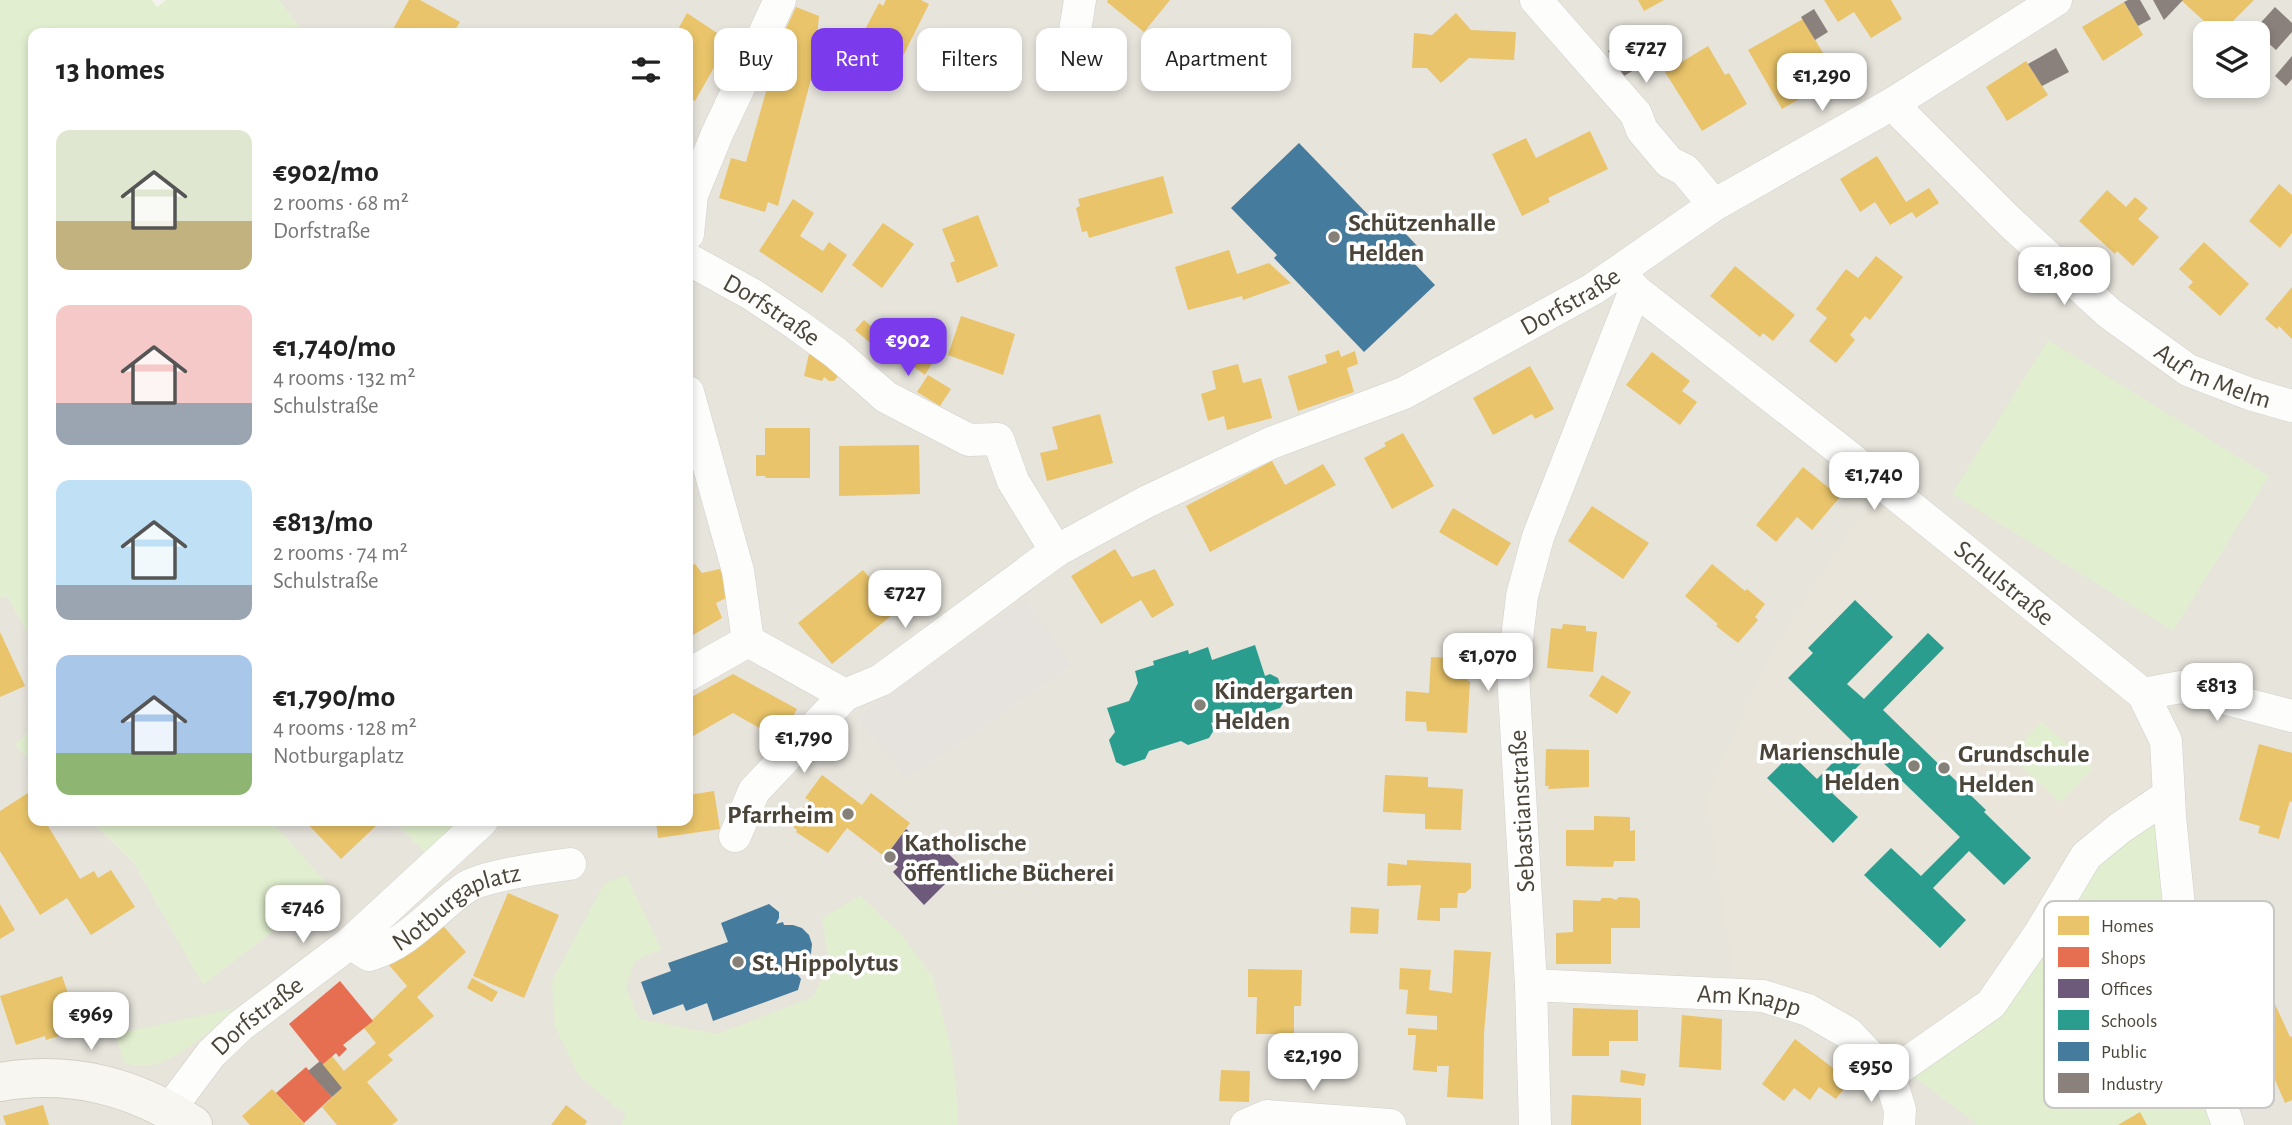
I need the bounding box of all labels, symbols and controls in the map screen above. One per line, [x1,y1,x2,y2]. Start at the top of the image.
map controls [2193,21,2270,98]
button: layers [2193,21,2270,98]
pin: €727 [1605,25,1687,85]
chip: Buy [714,28,797,91]
chip: Rent [811,28,903,91]
chip: Filters [917,28,1022,91]
chip: New [1036,28,1127,91]
chip: Apartment [1141,28,1291,91]
text: €727 [1625,36,1667,59]
icon: filters [627,51,665,89]
pin: €1,290 [1765,54,1879,113]
text: 13 homes [56,55,165,85]
text: €1,290 [1793,64,1851,87]
text: €902/mo [273,157,379,187]
icon: home [112,158,196,242]
text: 2 rooms · 68 m² [273,192,409,215]
place label: Schützenhalle Helden [1348,210,1496,266]
text: Dorfstraße [273,220,370,243]
marker: Schützenhalle Helden [1326,229,1342,245]
pin: €1,800 [2007,247,2121,307]
text: €1,800 [2034,258,2094,281]
street label: Dorfstraße [1516,263,1625,340]
street label: Dorfstraße [719,269,825,351]
pin: €902 [867,318,949,378]
text: €902 [886,329,930,352]
text: €1,740/mo [273,332,396,362]
icon: home [112,333,196,417]
street label: Auf'm Melm [2150,338,2274,413]
text: 4 rooms · 132 m² [273,367,415,390]
text: Schulstraße [273,395,379,418]
pin: €1,740 [1817,452,1931,512]
text: €1,740 [1845,463,1903,486]
text: €813/mo [273,507,373,537]
icon: home [112,508,196,592]
street label: Schulstraße [1949,536,2059,631]
text: 2 rooms · 74 m² [273,542,408,565]
text: Schulstraße [273,570,379,593]
pin: €727 [864,570,946,630]
text: €727 [884,581,926,604]
pin: €1,070 [1431,634,1545,693]
text: €1,070 [1459,644,1517,667]
pin: €813 [2176,664,2258,723]
text: €813 [2197,674,2237,697]
place label: Kindergarten Helden [1214,678,1353,734]
text: €1,790/mo [273,682,395,712]
icon: home [112,683,196,767]
marker: Kindergarten Helden [1192,697,1208,713]
pin: €1,790 [747,716,861,775]
text: 4 rooms · 128 m² [273,717,417,740]
text: €1,790 [775,726,833,749]
street label: Sebastianstraße [1505,729,1539,893]
place label: Marienschule Helden [1759,739,1900,795]
place label: Grundschule Helden [1958,741,2089,797]
text: Notburgaplatz [273,745,404,768]
marker: Marienschule Helden [1906,758,1922,774]
marker: Grundschule Helden [1936,760,1952,776]
place label: Pfarrheim [727,802,834,828]
marker: Pfarrheim [840,806,856,822]
place label: Katholische öffentliche Bücherei [904,830,1114,886]
marker: Katholische öffentliche Bücherei [882,849,898,865]
street label: Notburgaplatz [388,860,523,956]
pin: €746 [262,886,344,945]
text: €746 [281,896,325,919]
legend [2044,901,2274,1108]
text: Homes [2101,917,2154,936]
text: Shops [2101,949,2146,968]
place label: St. Hippolytus [752,950,899,976]
marker: St. Hippolytus [730,954,746,970]
street label: Dorfstraße [206,971,308,1061]
text: Offices [2101,980,2152,999]
street label: Am Knapp [1696,981,1804,1021]
pin: €969 [50,992,132,1052]
text: €969 [69,1003,113,1026]
text: Schools [2101,1012,2157,1031]
pin: €2,190 [1256,1034,1370,1093]
text: Public [2101,1043,2147,1062]
text: €2,190 [1284,1044,1342,1067]
pin: €950 [1830,1044,1912,1104]
text: €950 [1849,1055,1893,1078]
text: Industry [2101,1075,2163,1094]

